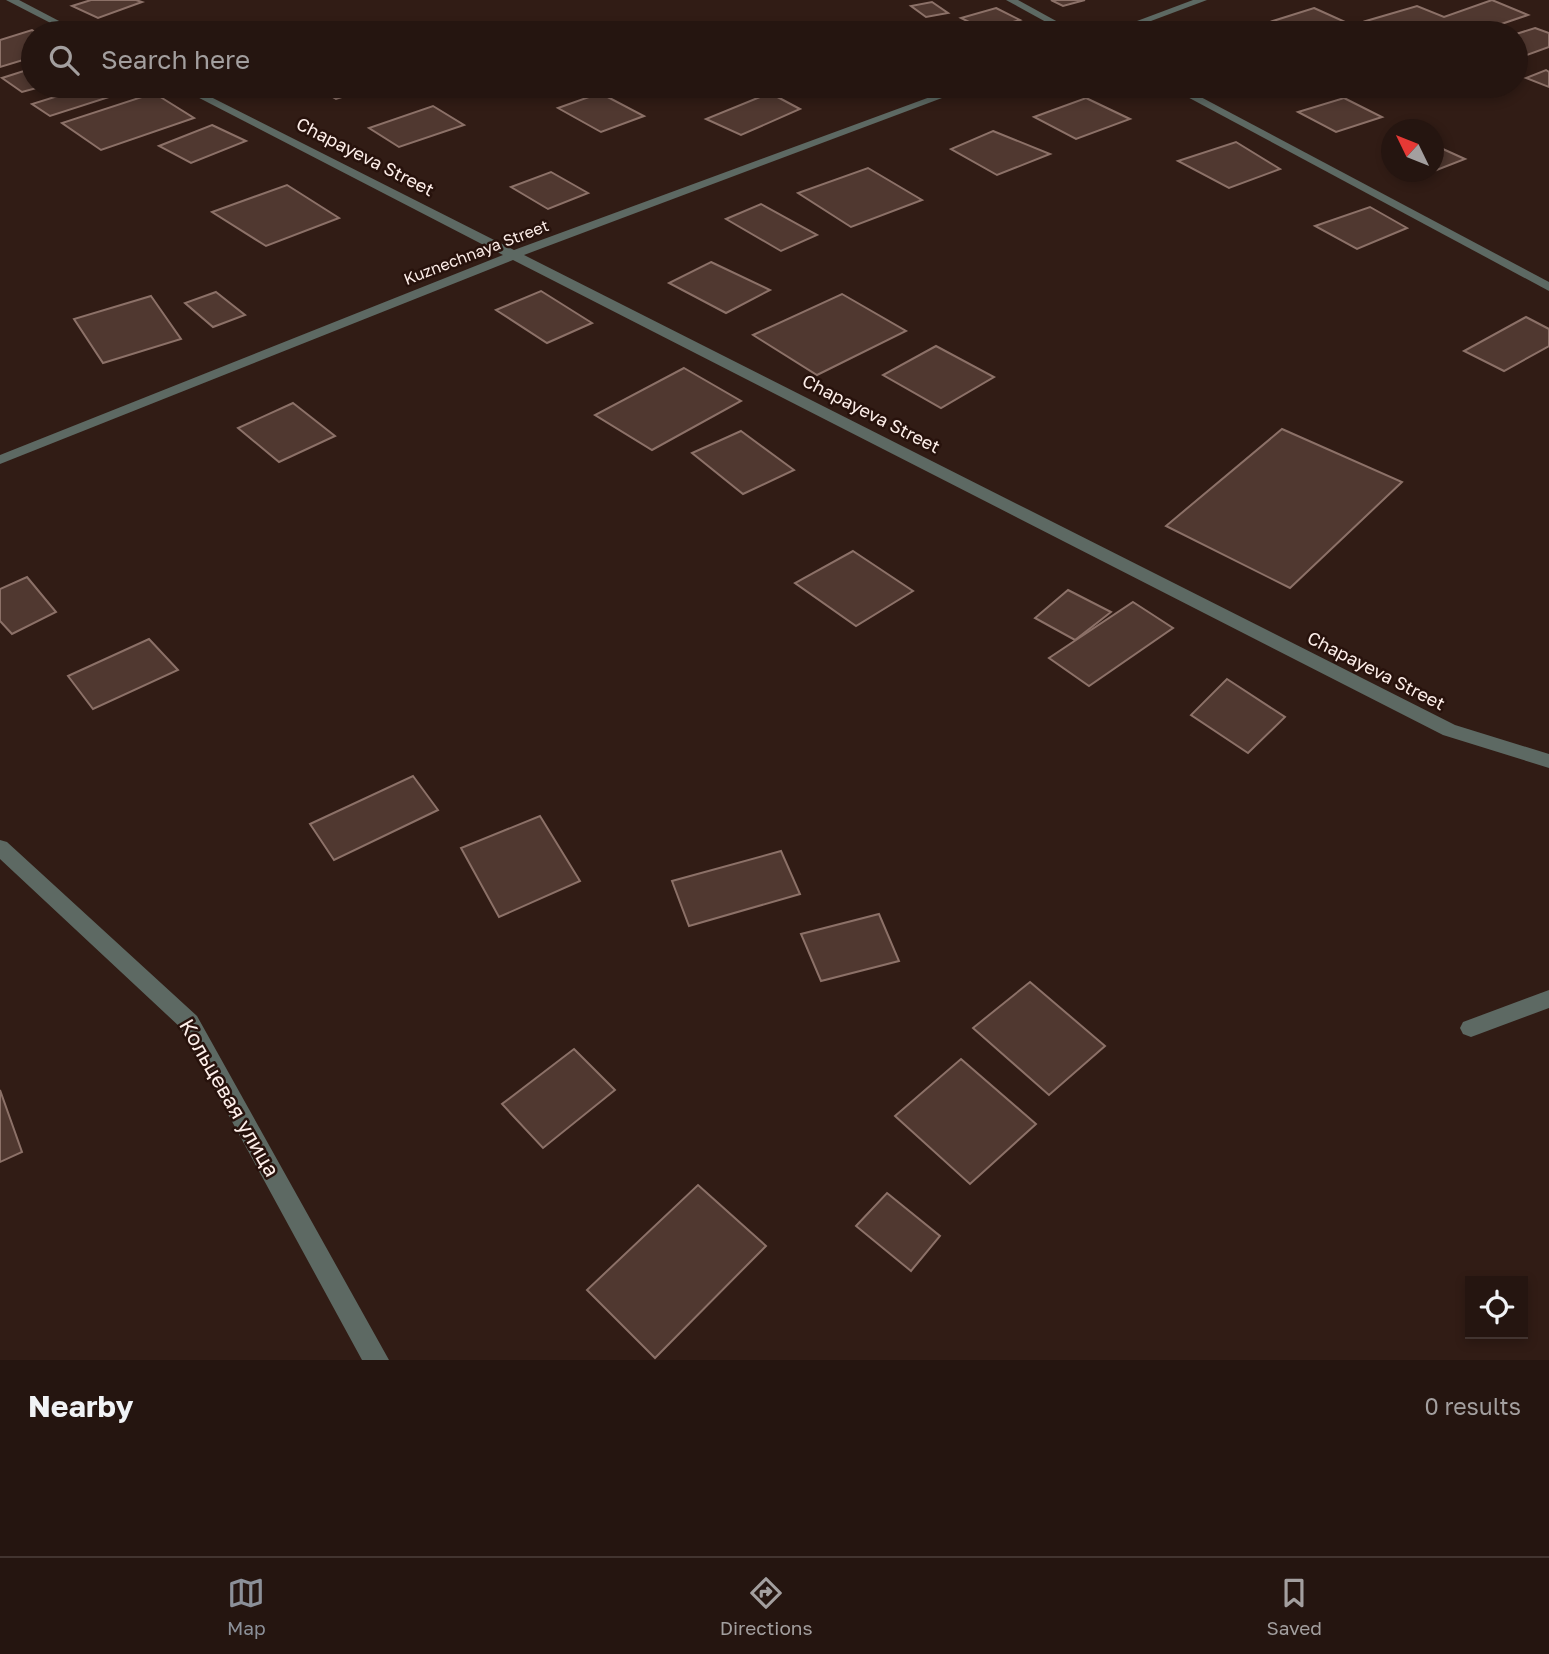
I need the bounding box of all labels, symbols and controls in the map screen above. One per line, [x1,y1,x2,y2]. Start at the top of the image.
search box [21,21,1528,98]
icon: search [45,41,83,79]
text: Search here [101,44,250,75]
street label: Chapayeva Street [293,112,438,200]
north arrow [1381,119,1444,182]
street label: Kuznechnaya Street [401,215,551,289]
street label: Chapayeva Street [799,369,944,457]
street label: Chapayeva Street [1304,626,1449,714]
street label: Кольцевая улица [174,1014,286,1181]
map controls [1465,1276,1528,1339]
button: locate [1465,1276,1528,1339]
text: Nearby [28,1388,133,1424]
text: 0 results [1425,1392,1521,1420]
tab: Map [227,1574,266,1639]
tab: Directions [720,1574,813,1639]
tab: Saved [1267,1574,1322,1639]

